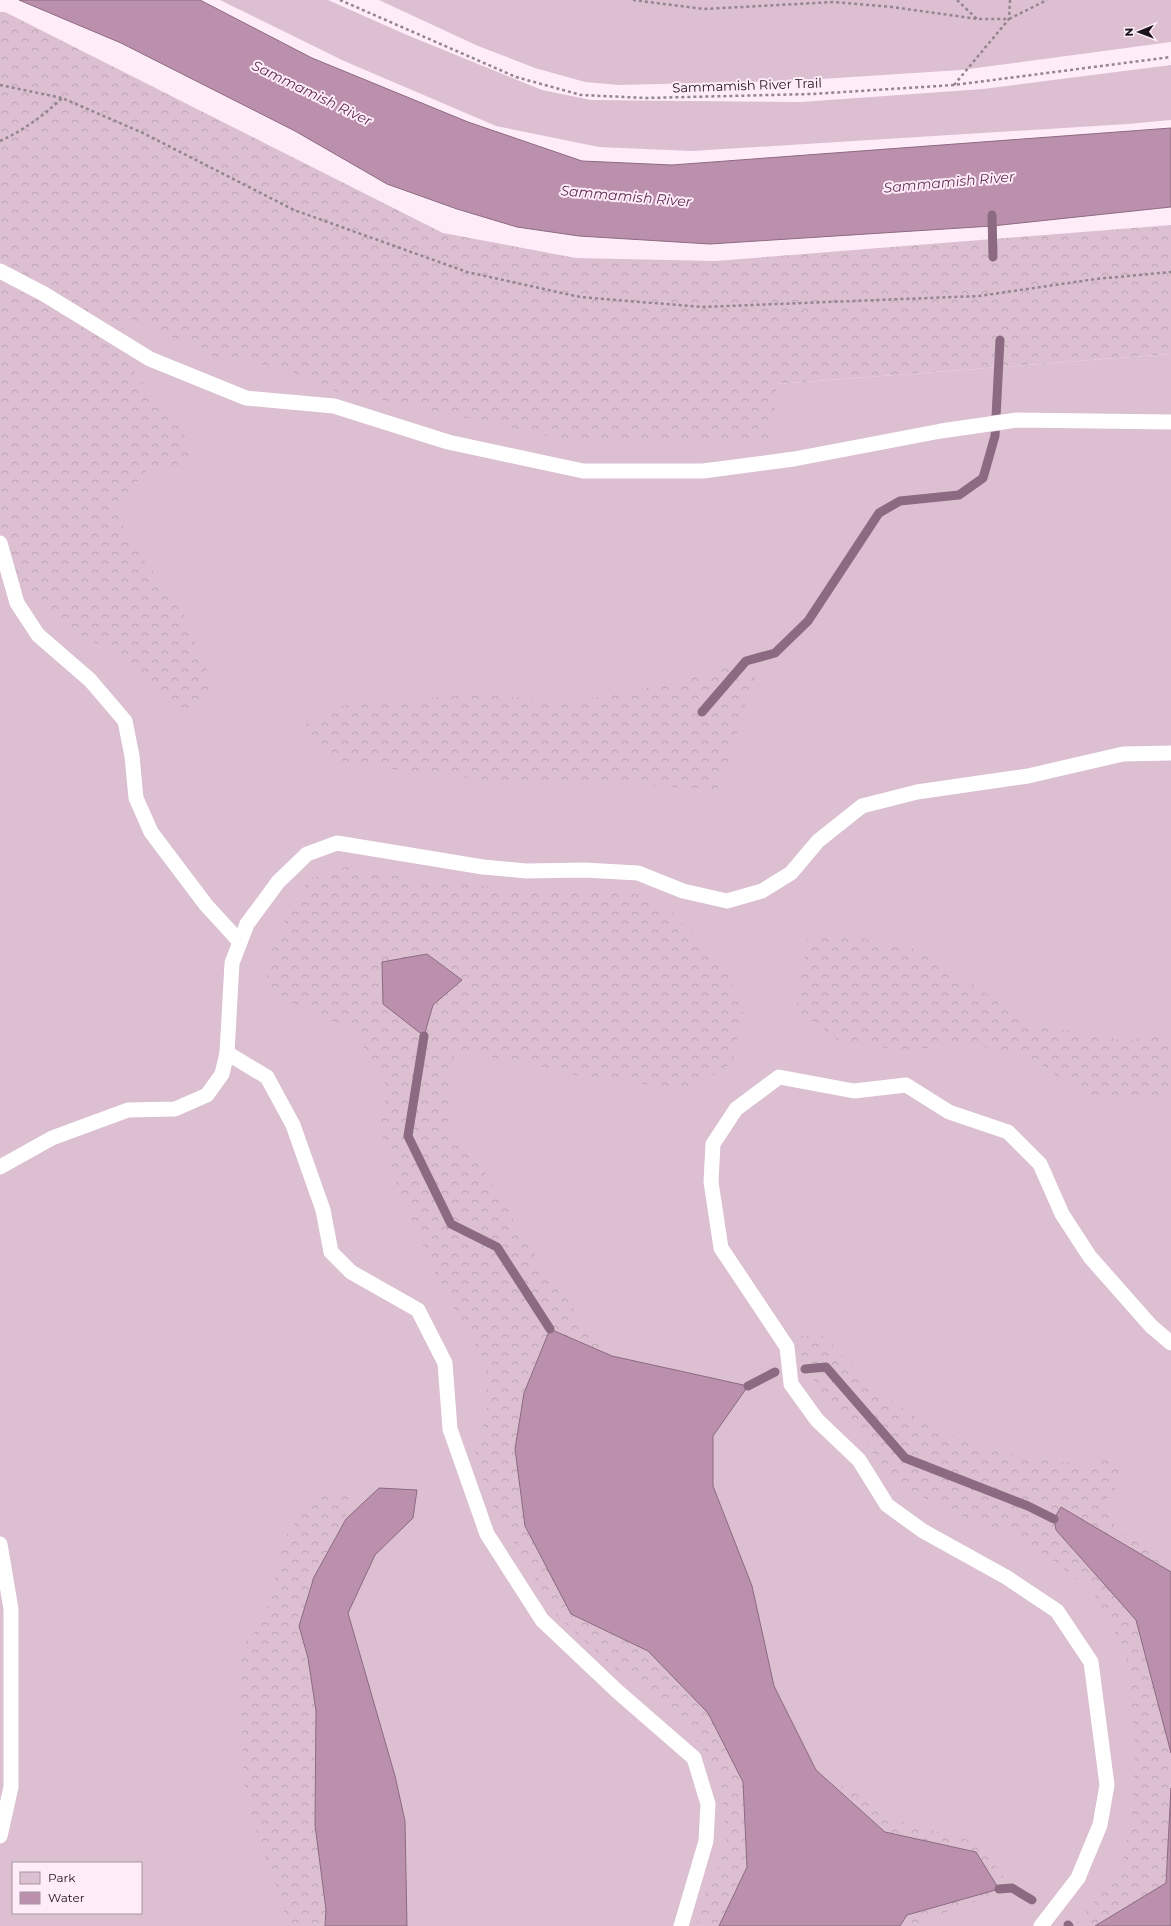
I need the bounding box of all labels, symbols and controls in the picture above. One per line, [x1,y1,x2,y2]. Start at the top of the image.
north arrow [1119,12,1159,52]
text: N [1122,28,1136,37]
water label: Sammamish River [249,56,375,130]
street label: Sammamish River Trail [672,74,822,96]
water label: Sammamish River [883,167,1016,197]
water label: Sammamish River [560,181,693,211]
legend [12,1862,142,1914]
text: Park [48,1870,76,1885]
text: Water [48,1890,85,1905]

